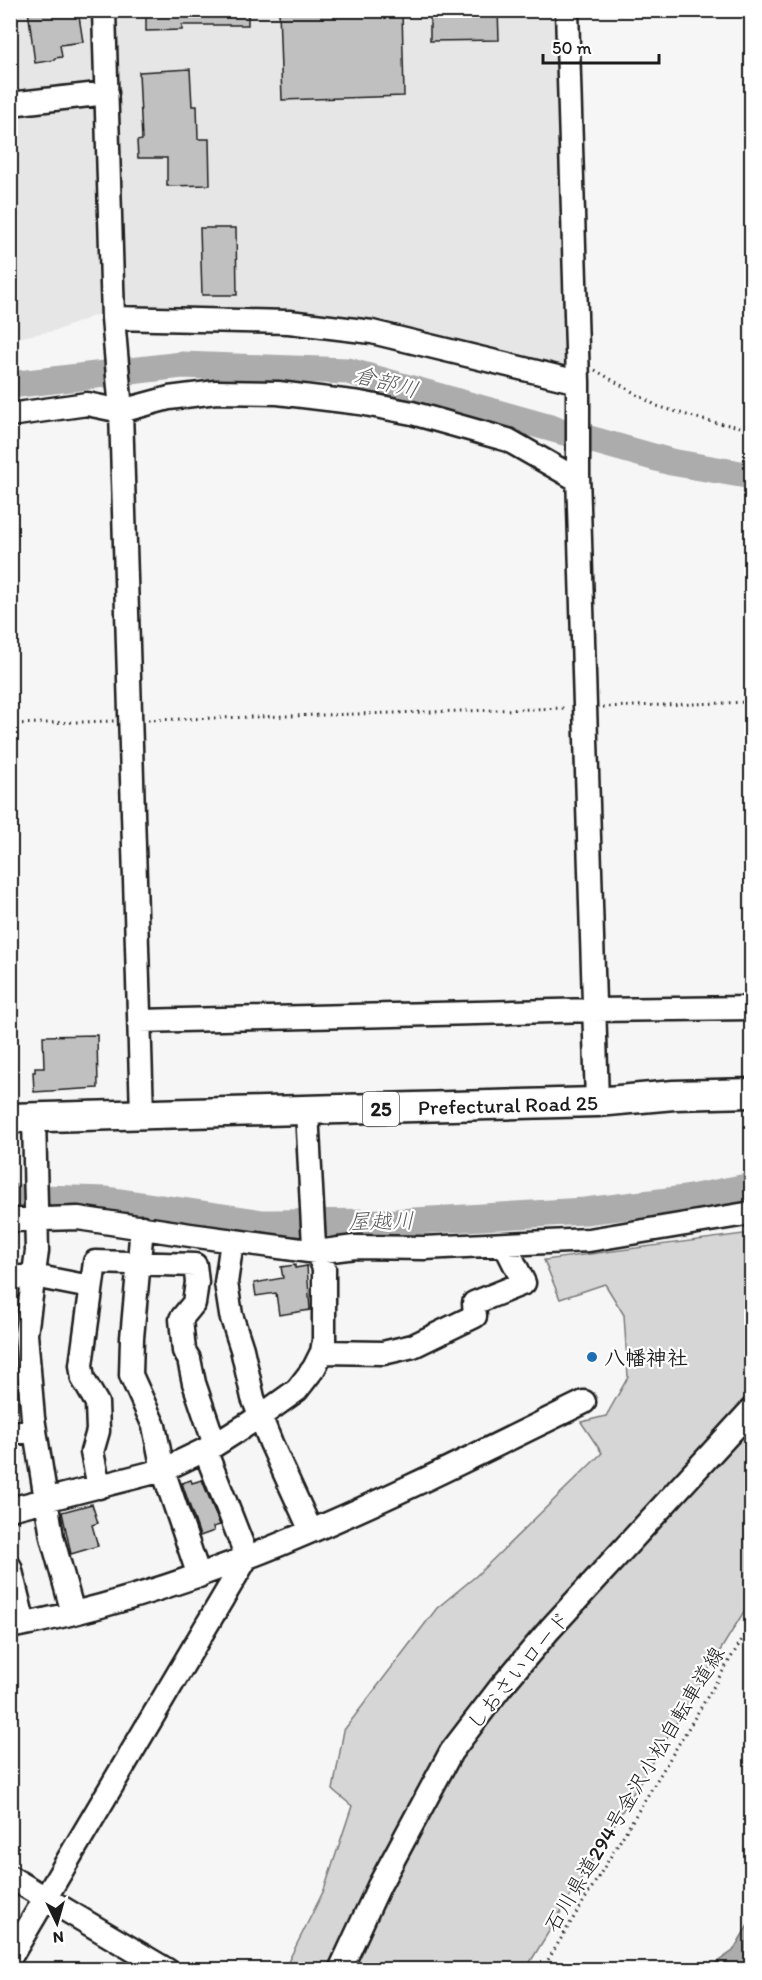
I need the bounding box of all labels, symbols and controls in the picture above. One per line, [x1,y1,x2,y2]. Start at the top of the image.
scale bar [543,27,658,65]
text: 50 m [552,37,592,59]
water label: 倉部川 [351,360,421,404]
street label: Prefectural Road 25 [418,1089,598,1119]
road number: 25 [363,1092,399,1126]
water label: 屋越川 [348,1207,414,1235]
place label: 八幡神社 [604,1345,688,1370]
marker: 八幡神社 [585,1350,599,1364]
street label: しおさいロード [461,1606,575,1734]
street label: 石川県道294号金沢小松自転車道線 [539,1642,729,1936]
north arrow [27,1893,87,1953]
text: N [52,1928,64,1947]

